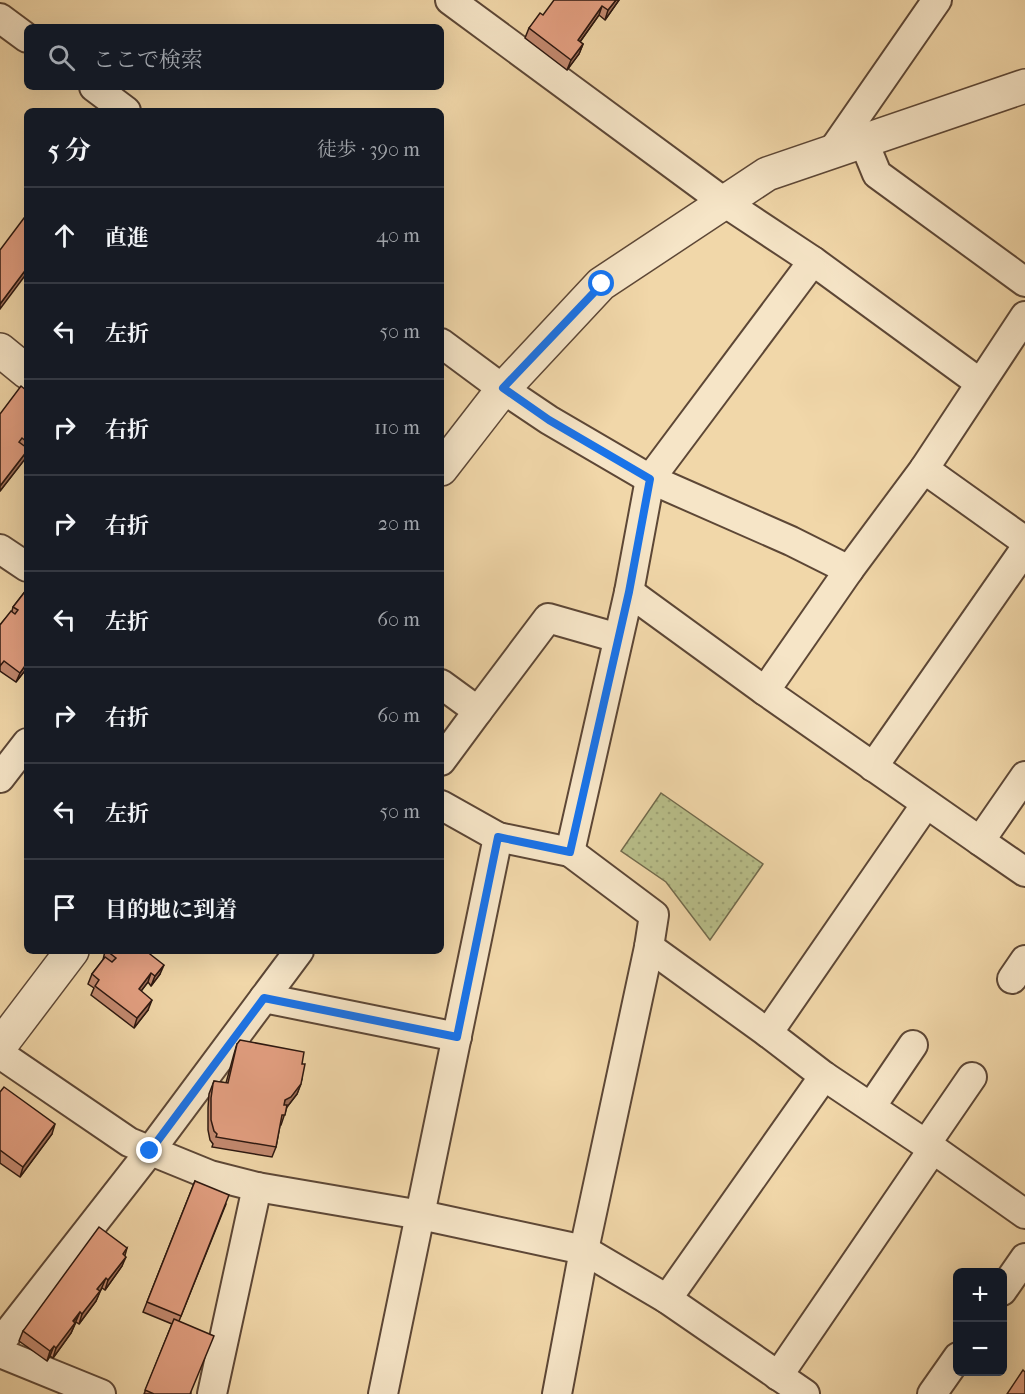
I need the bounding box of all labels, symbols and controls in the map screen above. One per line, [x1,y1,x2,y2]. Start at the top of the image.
search box [24,24,444,90]
icon: search [45,41,78,74]
text: ここで検索 [93,47,203,73]
text: 5 分 [48,135,91,166]
text: 徒歩 · 390 m [317,138,420,161]
icon: ahead [48,219,81,252]
text: 40 m [376,224,420,247]
text: 直進 [105,225,149,251]
route start [588,270,614,296]
icon: left [48,315,81,348]
text: 50 m [379,320,420,343]
text: 左折 [105,321,149,347]
icon: right [48,411,81,444]
text: 110 m [374,416,420,439]
text: 右折 [105,417,149,443]
icon: right [48,507,81,540]
text: 20 m [378,512,420,535]
text: 右折 [105,513,149,539]
icon: left [48,603,81,636]
text: 60 m [377,608,420,631]
text: 左折 [105,609,149,635]
icon: right [48,699,81,732]
text: 60 m [377,704,420,727]
text: 右折 [105,705,149,731]
icon: left [48,795,81,828]
text: 50 m [379,800,420,823]
text: 左折 [105,801,149,827]
icon: arrive [48,891,81,924]
text: 目的地に到着 [105,897,237,923]
route end [136,1137,162,1163]
map controls [953,1268,1007,1376]
button: + [953,1268,1007,1322]
button: − [953,1322,1007,1376]

